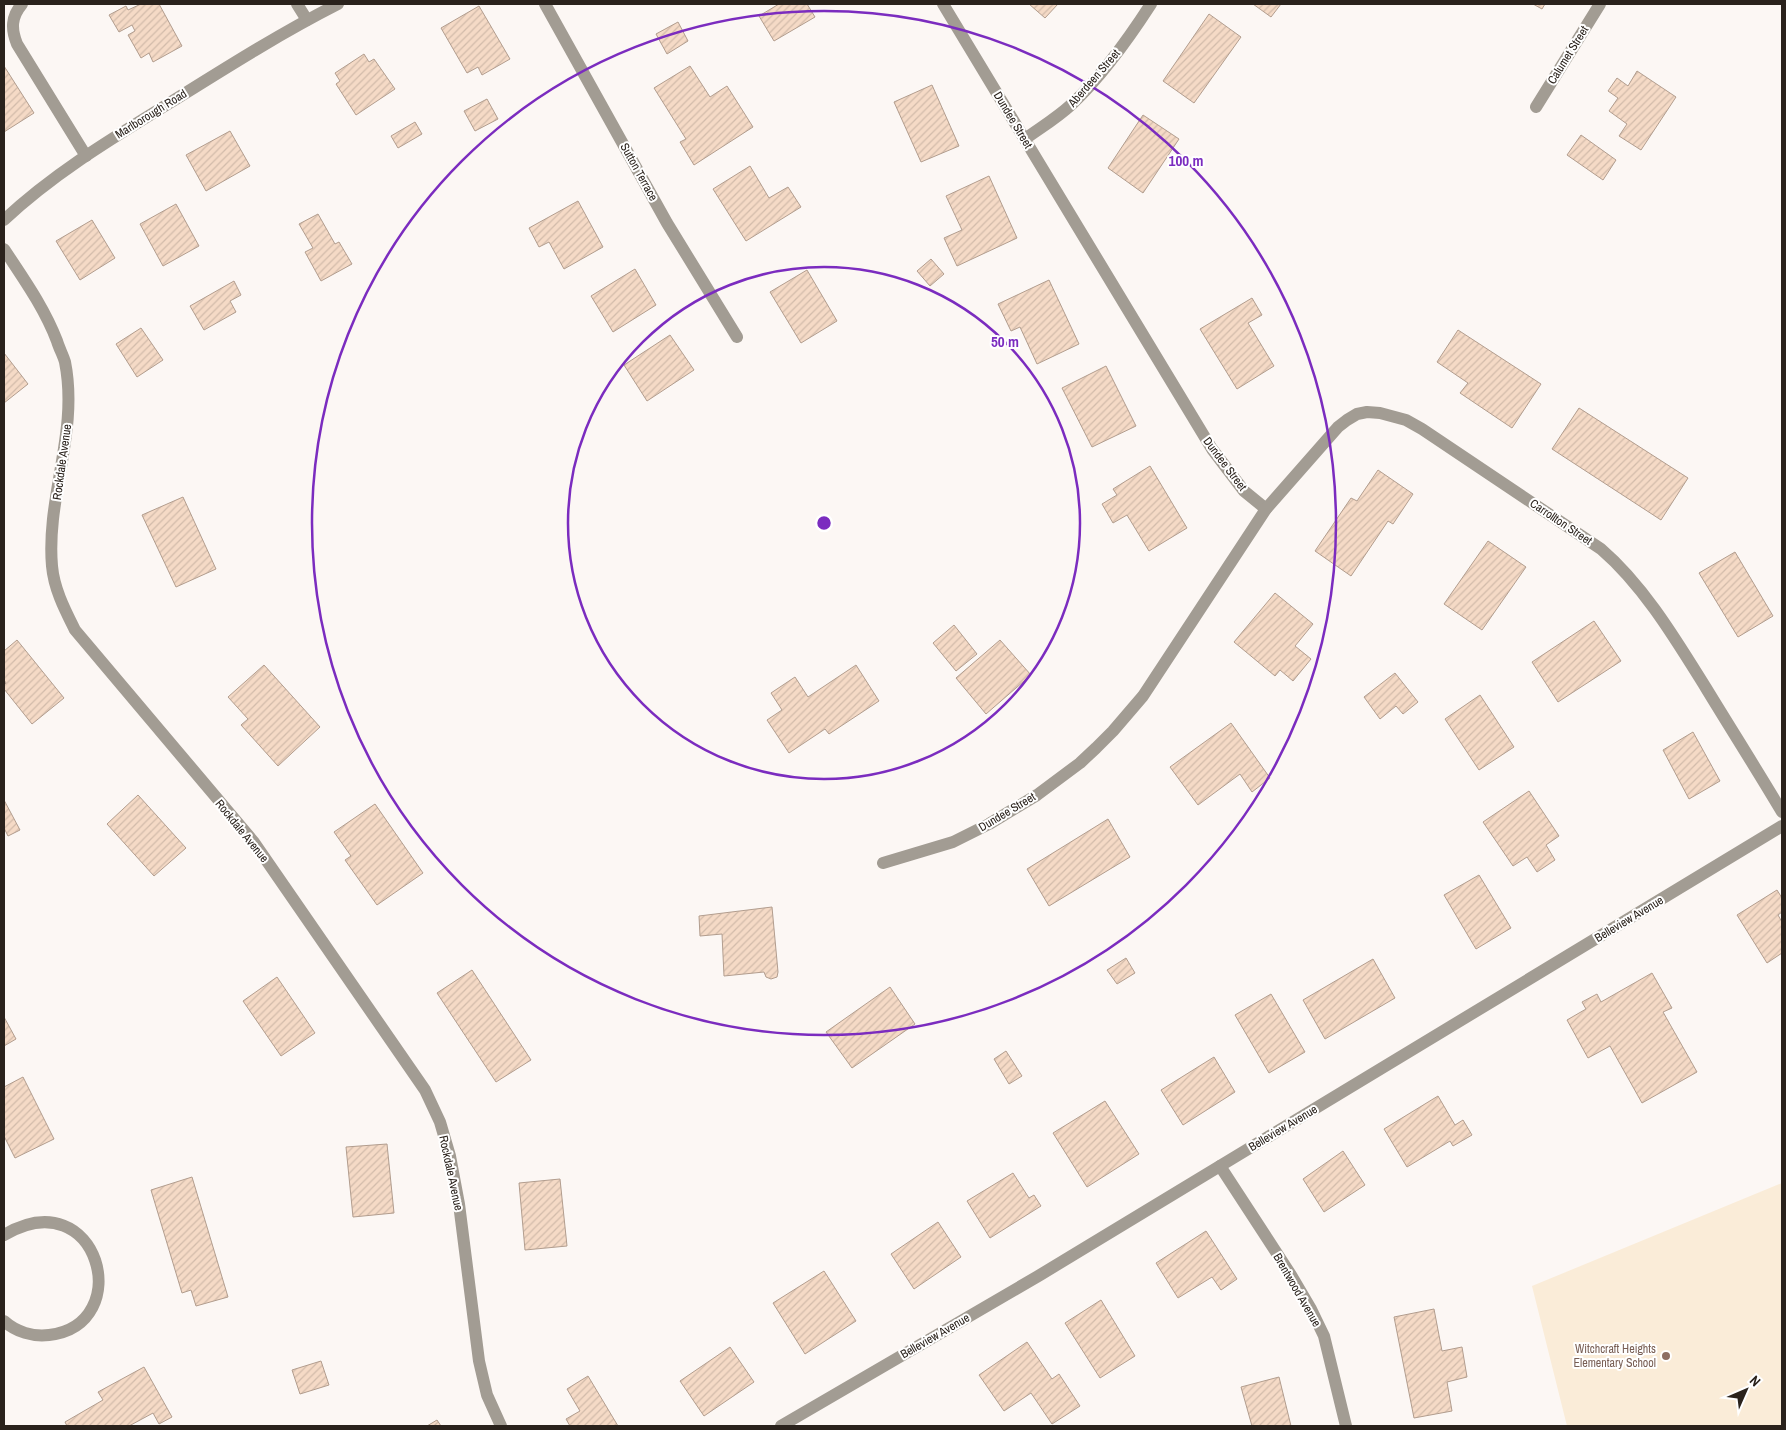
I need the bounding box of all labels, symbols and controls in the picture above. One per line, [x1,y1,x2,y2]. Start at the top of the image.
street label: Calumet Street [1544,23,1592,87]
street label: Aberdeen Street [1064,46,1124,111]
street label: Marlborough Road [112,86,190,142]
street label: Dundee Street [990,89,1036,152]
street label: Sutton Terrace [617,140,661,204]
text: 100 m [1169,150,1203,171]
text: 50 m [991,331,1019,352]
street label: Rockdale Avenue [49,423,75,501]
street label: Dundee Street [1200,434,1251,494]
street label: Carrollton Street [1527,495,1595,549]
centre of rings [815,514,833,532]
street label: Dundee Street [976,789,1039,835]
street label: Rockdale Avenue [212,796,272,866]
street label: Belleview Avenue [1592,892,1666,946]
street label: Belleview Avenue [1246,1101,1320,1155]
street label: Rockdale Avenue [435,1134,467,1212]
street label: Brentwood Avenue [1269,1250,1325,1330]
street label: Belleview Avenue [897,1310,973,1362]
place label: Witchcraft Heights Elementary School [1573,1341,1656,1371]
marker: Witchcraft Heights Elementary School [1660,1350,1672,1362]
north arrow [1721,1365,1771,1415]
text: N [1746,1372,1764,1390]

